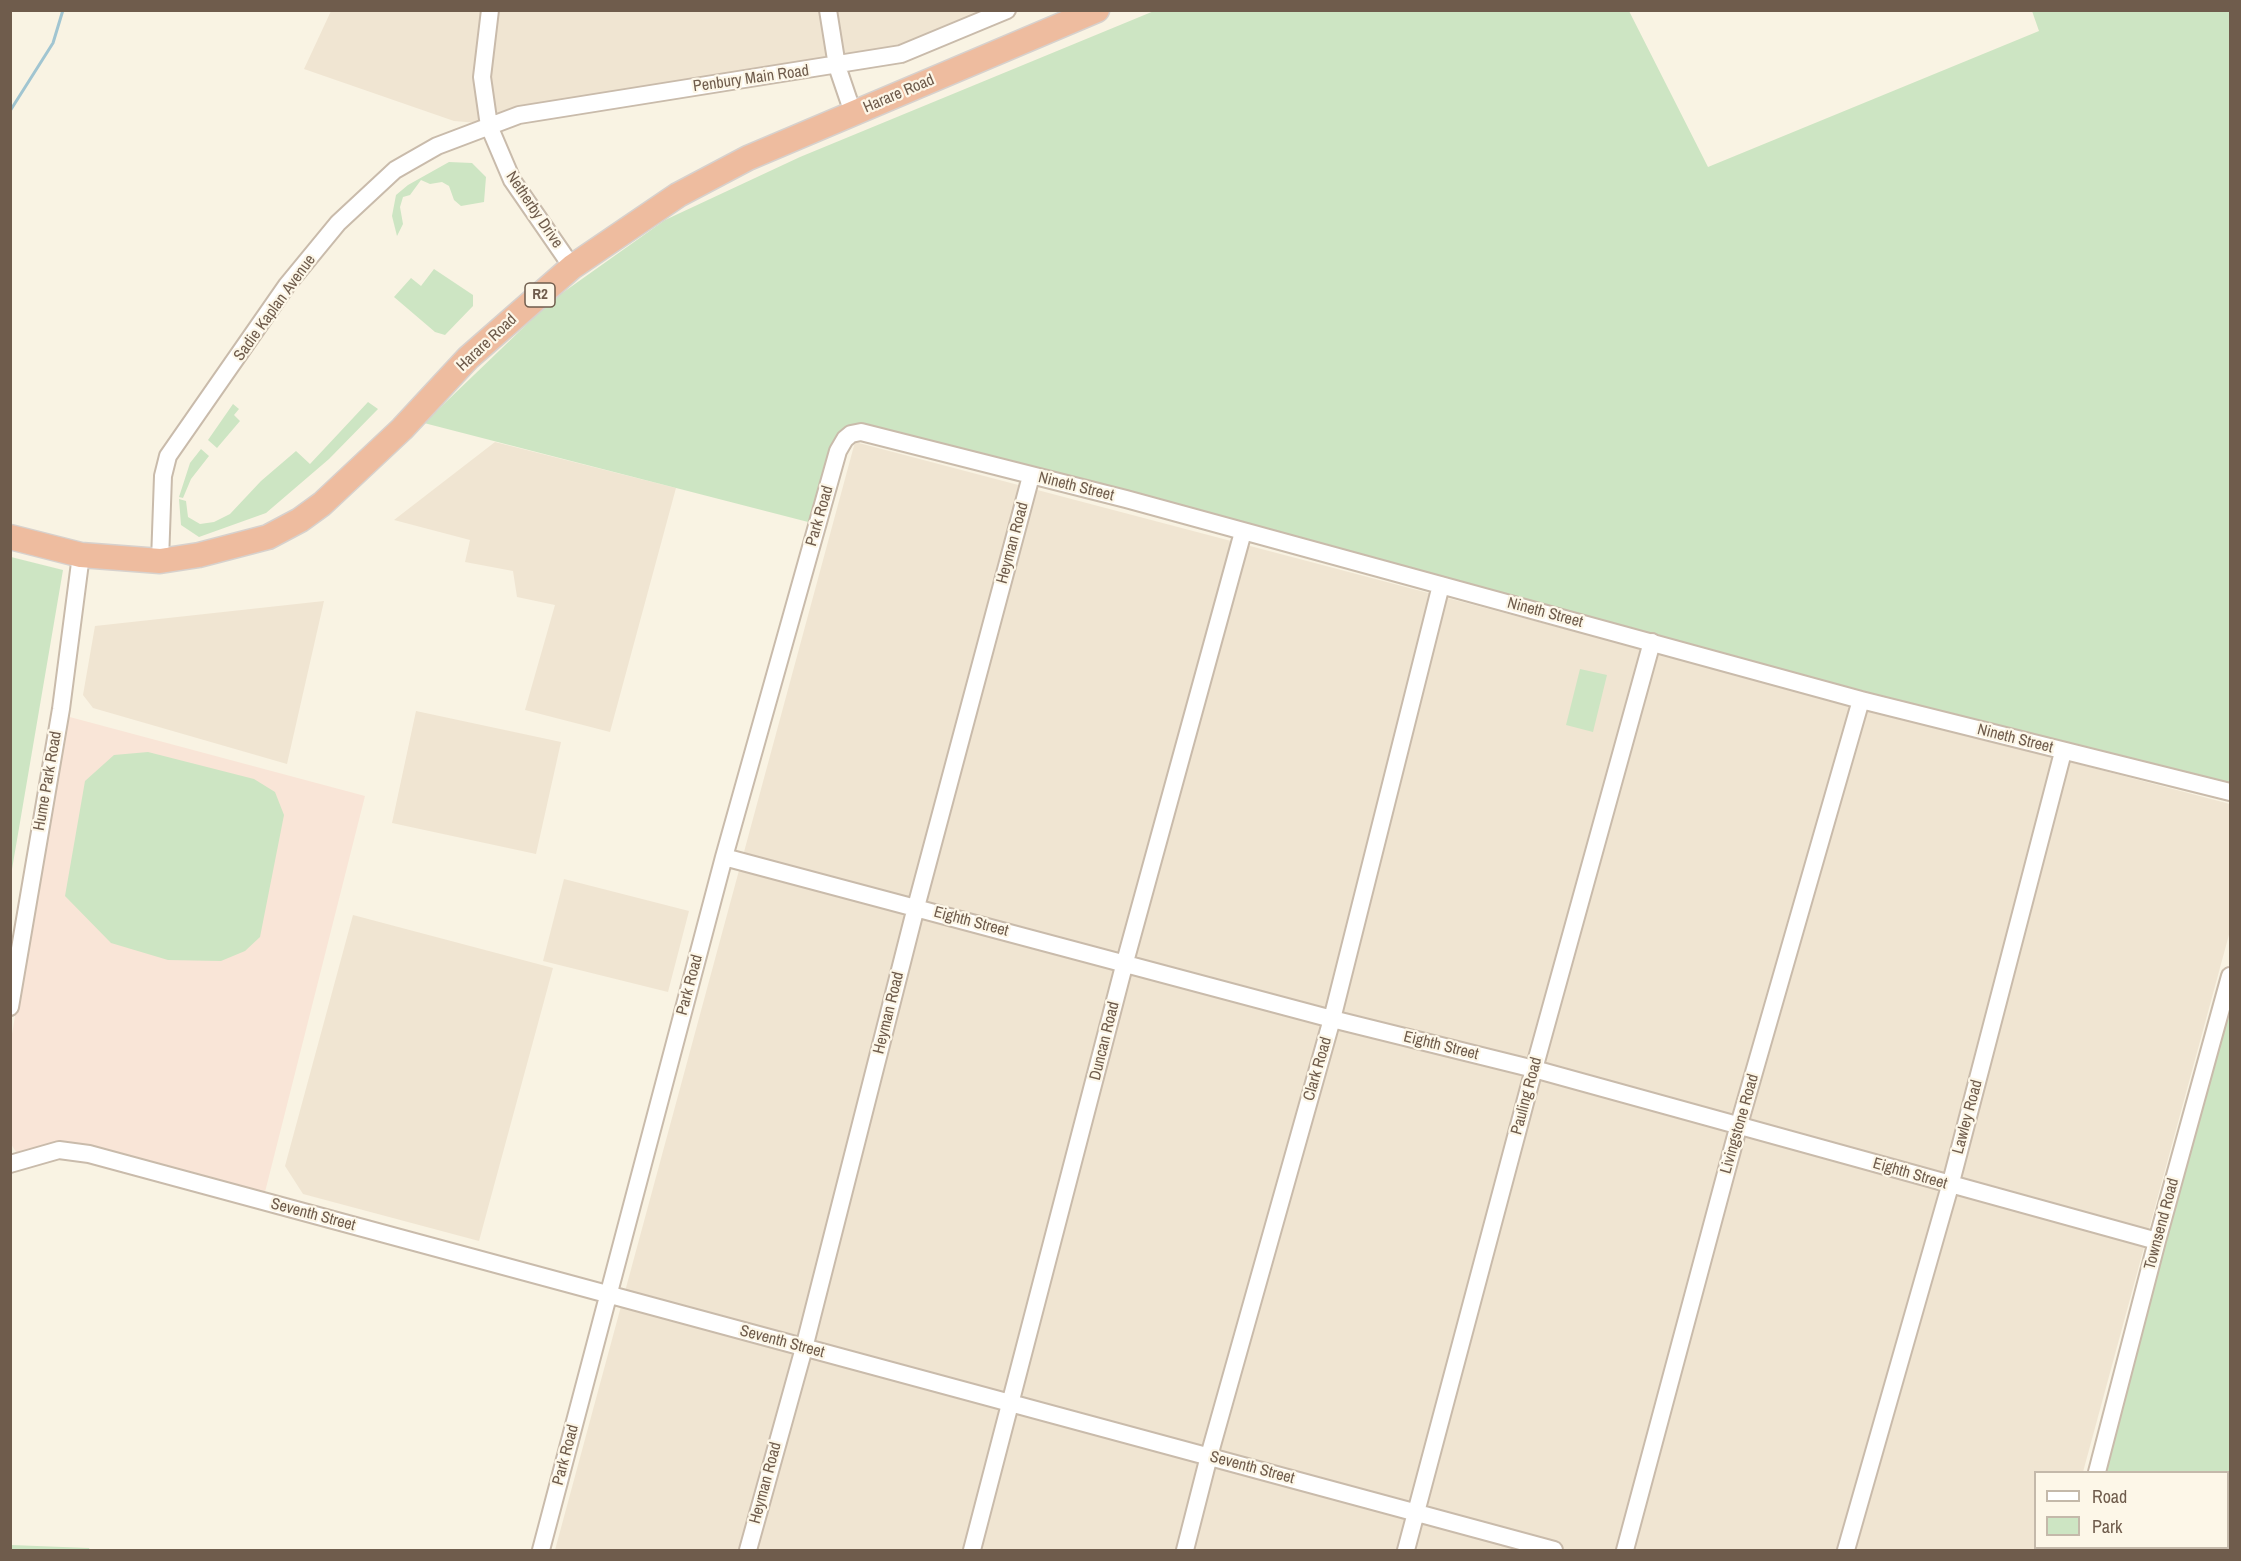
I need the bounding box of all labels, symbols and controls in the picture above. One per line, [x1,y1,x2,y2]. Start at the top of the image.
street label: Penbury Main Road [692,61,810,97]
street label: Harare Road [861,70,937,118]
street label: Netherby Drive [501,168,567,252]
street label: Sadie Kaplan Avenue [230,251,320,365]
road number: R2 [525,283,555,307]
street label: Harare Road [453,310,521,376]
street label: Nineth Street [1036,468,1116,506]
street label: Park Road [802,484,838,548]
street label: Heyman Road [993,500,1033,586]
street label: Nineth Street [1505,594,1585,632]
street label: Nineth Street [1975,720,2055,758]
street label: Hume Park Road [30,730,66,832]
street label: Eighth Street [932,903,1010,941]
street label: Park Road [673,953,707,1017]
street label: Heyman Road [870,970,908,1056]
street label: Duncan Road [1086,1000,1124,1082]
street label: Eighth Street [1402,1027,1480,1065]
street label: Clark Road [1300,1035,1336,1103]
street label: Pauling Road [1507,1055,1547,1137]
street label: Livingstone Road [1717,1072,1763,1176]
street label: Lawley Road [1949,1078,1987,1156]
street label: Eighth Street [1871,1154,1949,1194]
street label: Townsend Road [2141,1176,2183,1272]
street label: Seventh Street [269,1194,357,1236]
street label: Seventh Street [738,1321,826,1363]
street label: Park Road [549,1423,583,1487]
street label: Heyman Road [746,1440,786,1526]
street label: Seventh Street [1208,1447,1296,1489]
legend [2034,1471,2229,1549]
text: Road [2092,1484,2127,1509]
text: Park [2092,1514,2122,1539]

